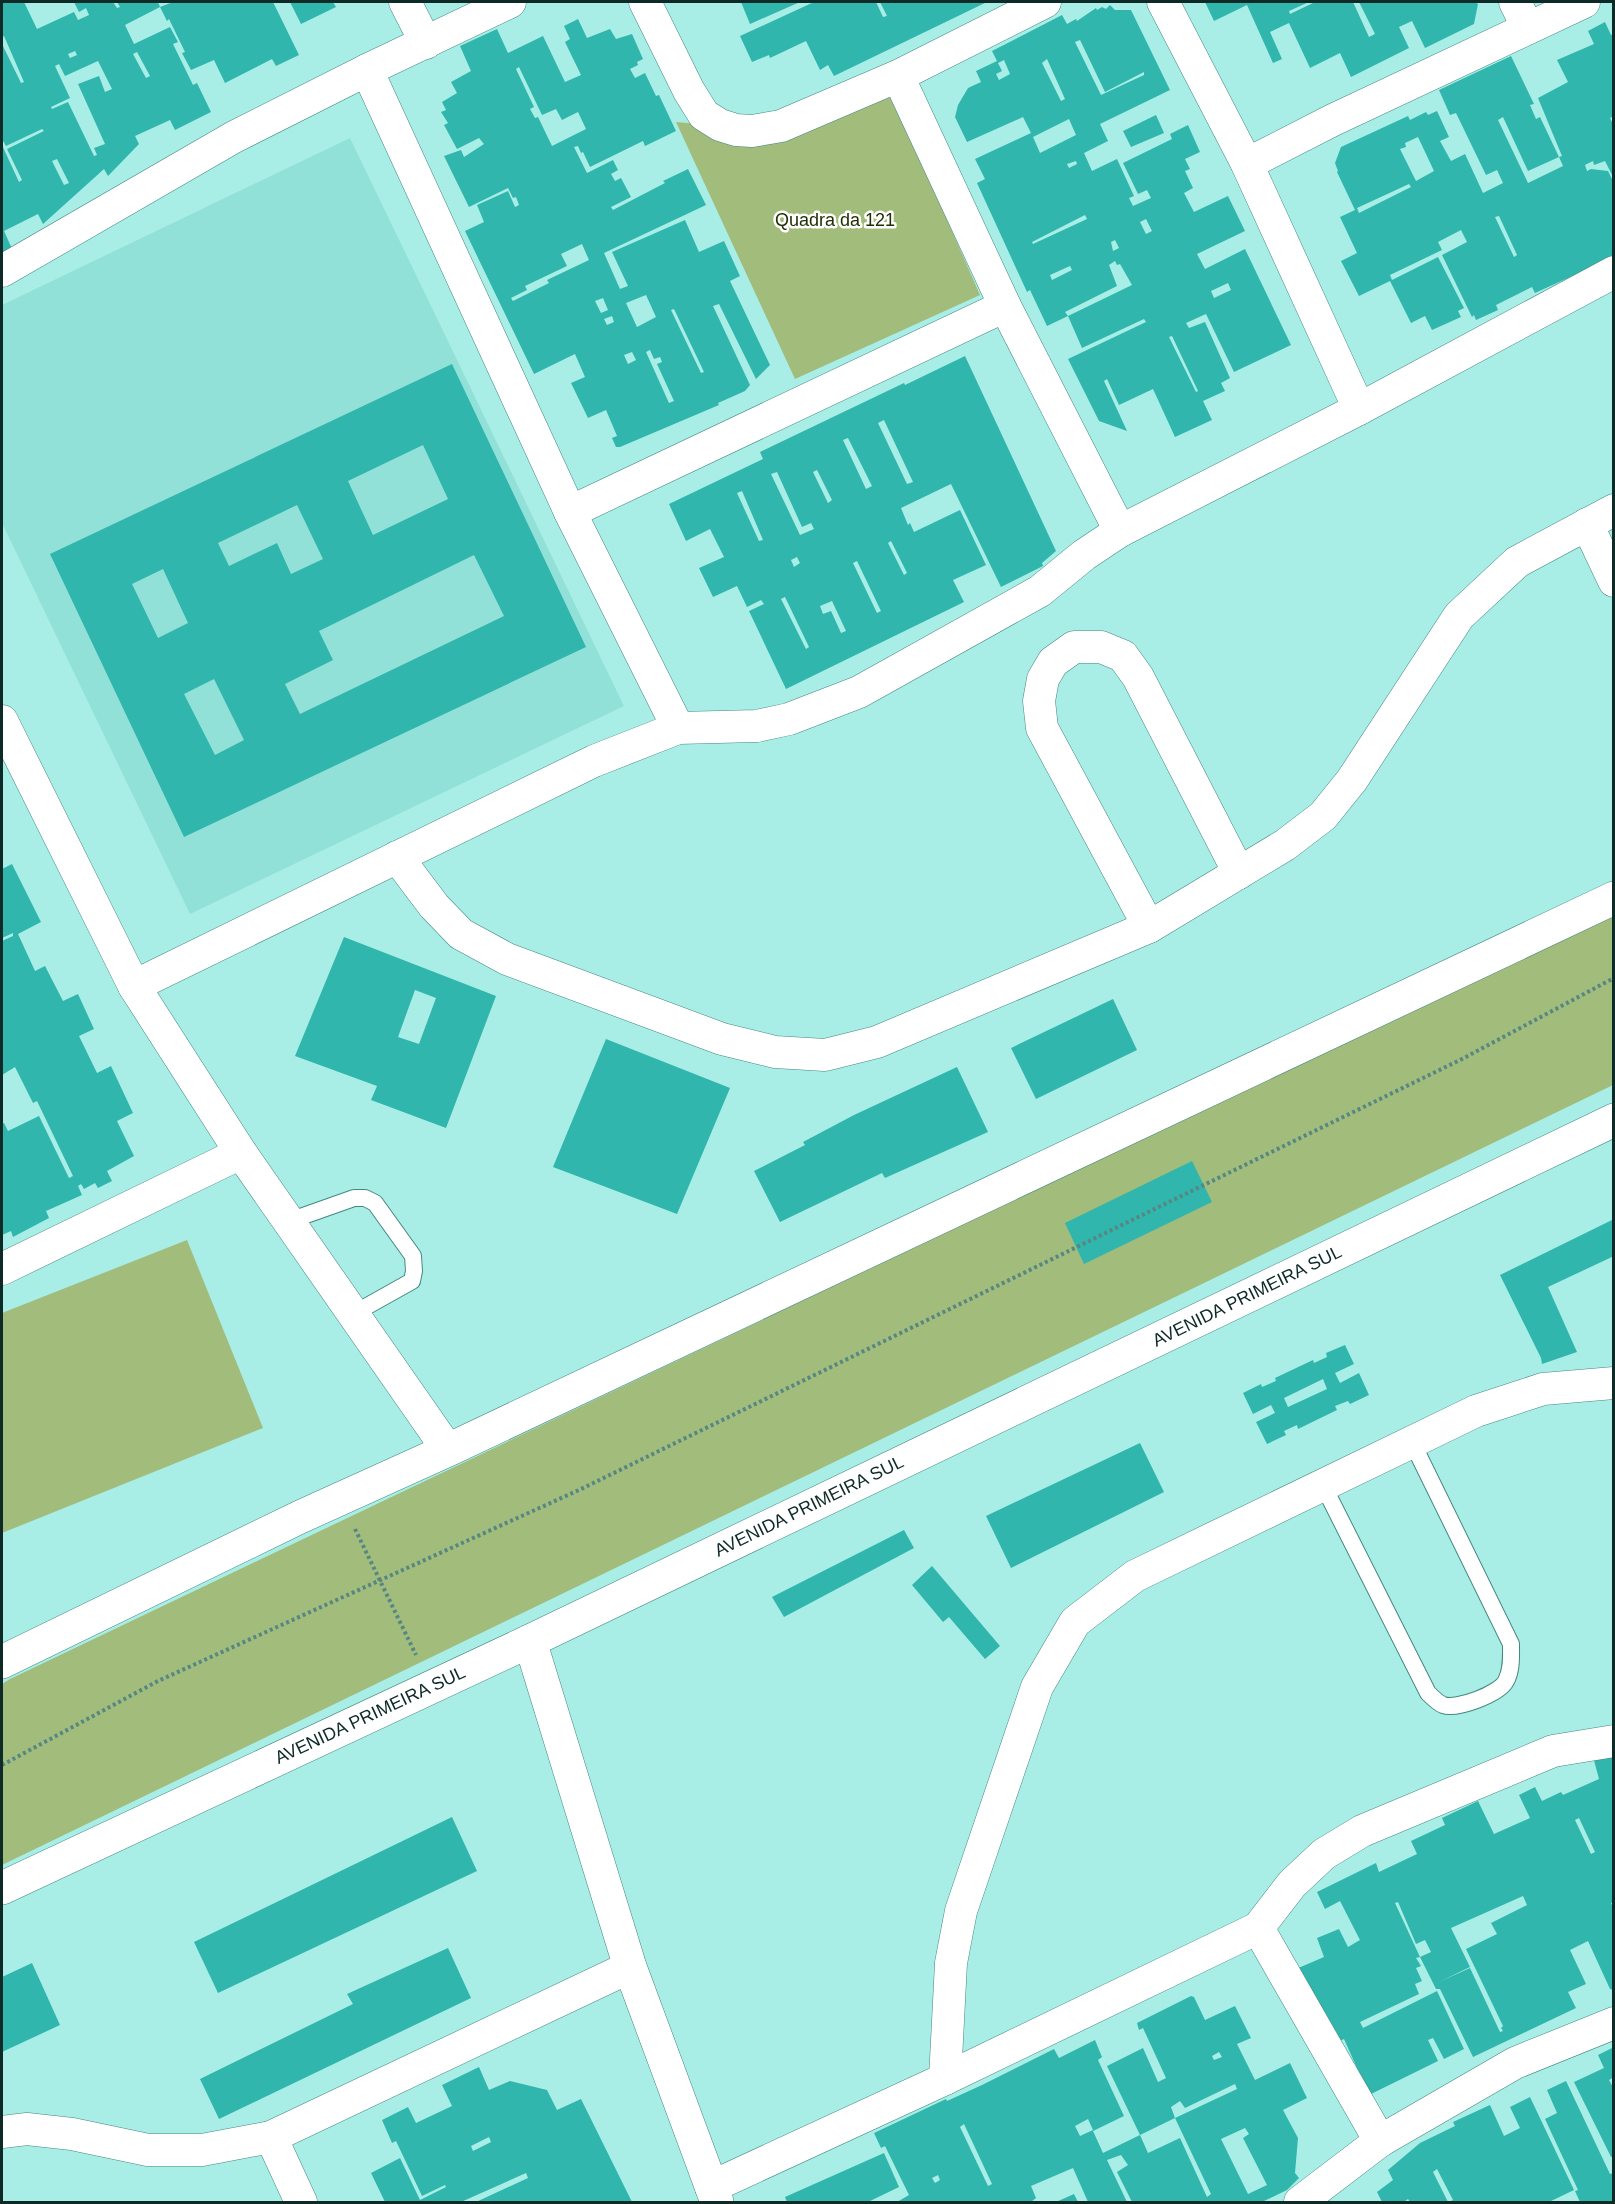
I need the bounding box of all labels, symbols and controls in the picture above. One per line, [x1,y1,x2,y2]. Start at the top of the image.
park label: Quadra da 121 [775,210,895,230]
street label: AVENIDA PRIMEIRA SUL [1149,1241,1345,1351]
street label: AVENIDA PRIMEIRA SUL [711,1451,907,1561]
street label: AVENIDA PRIMEIRA SUL [272,1662,468,1768]

